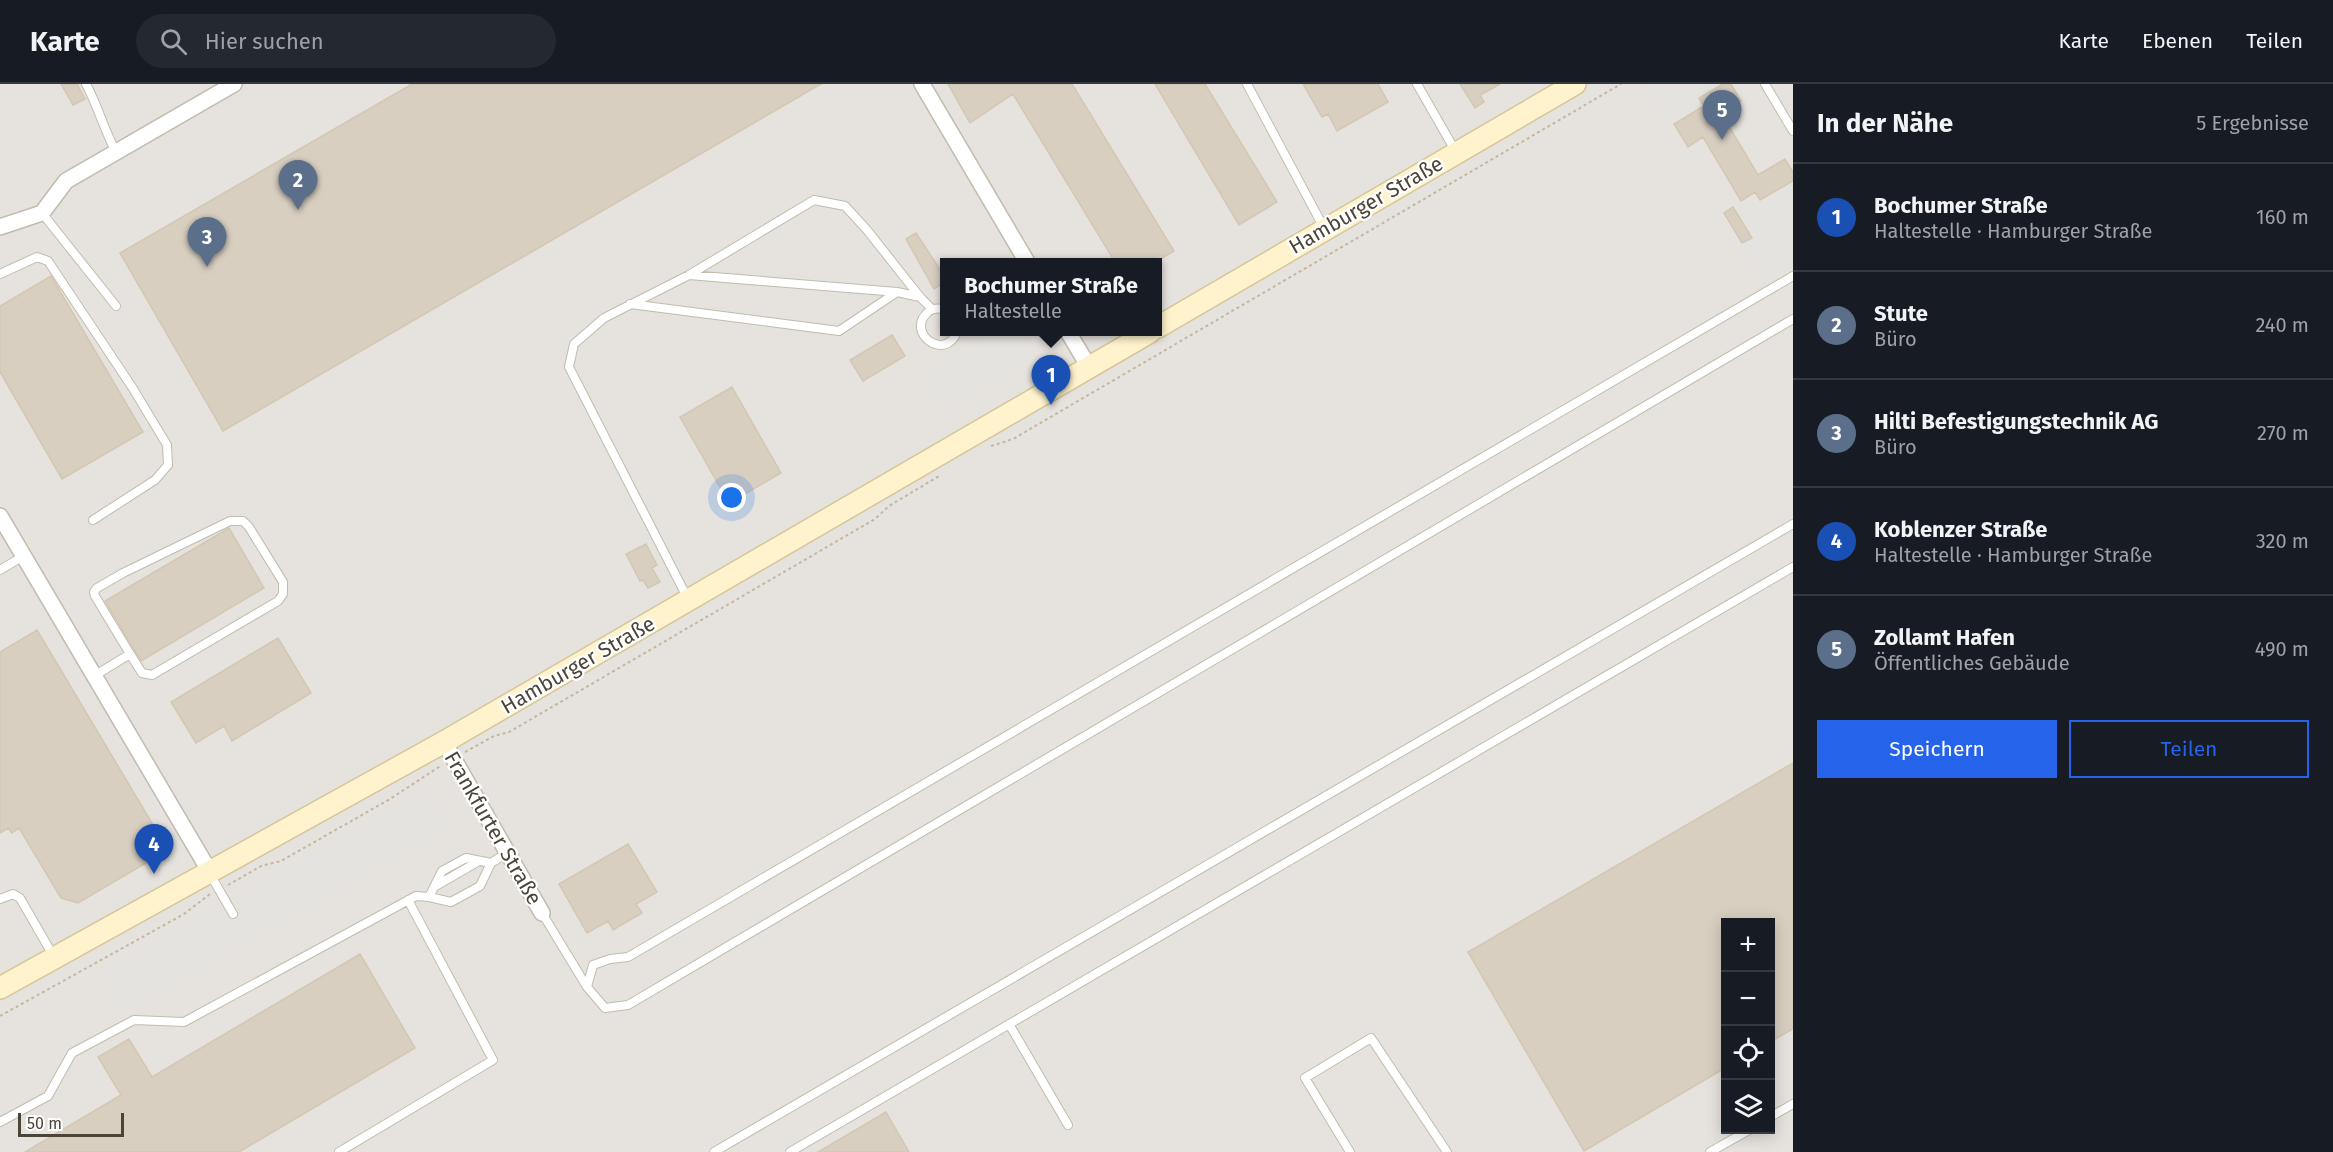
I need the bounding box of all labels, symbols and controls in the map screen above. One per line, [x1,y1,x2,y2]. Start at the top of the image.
search box [136,14,556,68]
text: Karte [30,25,100,58]
icon: search [157,25,190,58]
text: Hier suchen [205,28,324,55]
text: Karte [2058,28,2109,54]
text: Ebenen [2142,28,2213,54]
text: Teilen [2246,28,2303,54]
pin: 5 [1702,91,1742,140]
text: In der Nähe [1817,108,1953,139]
text: 5 Ergebnisse [2196,111,2309,135]
street label: Hamburger Straße [1284,150,1448,260]
pin: 2 [278,160,318,210]
text: Bochumer Straße [1874,192,2048,219]
text: 1 [1832,205,1841,229]
text: 160 m [2256,205,2309,229]
pin: 3 [188,218,226,267]
text: Haltestelle · Hamburger Straße [1874,219,2152,243]
popup [940,258,1162,336]
text: Bochumer Straße [964,272,1138,299]
text: Haltestelle [964,299,1062,323]
text: Stute [1874,300,1928,327]
text: 2 [1831,313,1842,337]
text: 240 m [2255,313,2309,337]
text: Büro [1874,327,1917,351]
pin: 1 [1032,356,1070,405]
text: Hilti Befestigungstechnik AG [1874,408,2159,435]
text: 3 [1831,421,1842,445]
text: 270 m [2257,421,2309,445]
text: Büro [1874,435,1917,459]
your location [717,483,746,512]
text: Koblenzer Straße [1874,516,2048,543]
text: 4 [1831,529,1842,553]
text: 320 m [2256,529,2309,553]
text: Haltestelle · Hamburger Straße [1874,543,2152,567]
street label: Hamburger Straße [496,610,660,720]
text: Zollamt Hafen [1874,624,2015,651]
text: 5 [1831,637,1842,661]
text: 490 m [2255,637,2309,661]
text: Öffentliches Gebäude [1874,651,2070,675]
button: Speichern [1817,720,2057,778]
button: Teilen [2069,720,2309,778]
street label: Frankfurter Straße [439,747,547,909]
pin: 4 [134,824,174,874]
map controls [1721,918,1775,1134]
button: + [1721,918,1775,972]
button: − [1721,972,1775,1026]
button: locate [1721,1026,1775,1080]
button: layers [1721,1080,1775,1134]
scale bar [18,1110,124,1138]
text: 50 m [27,1114,62,1133]

